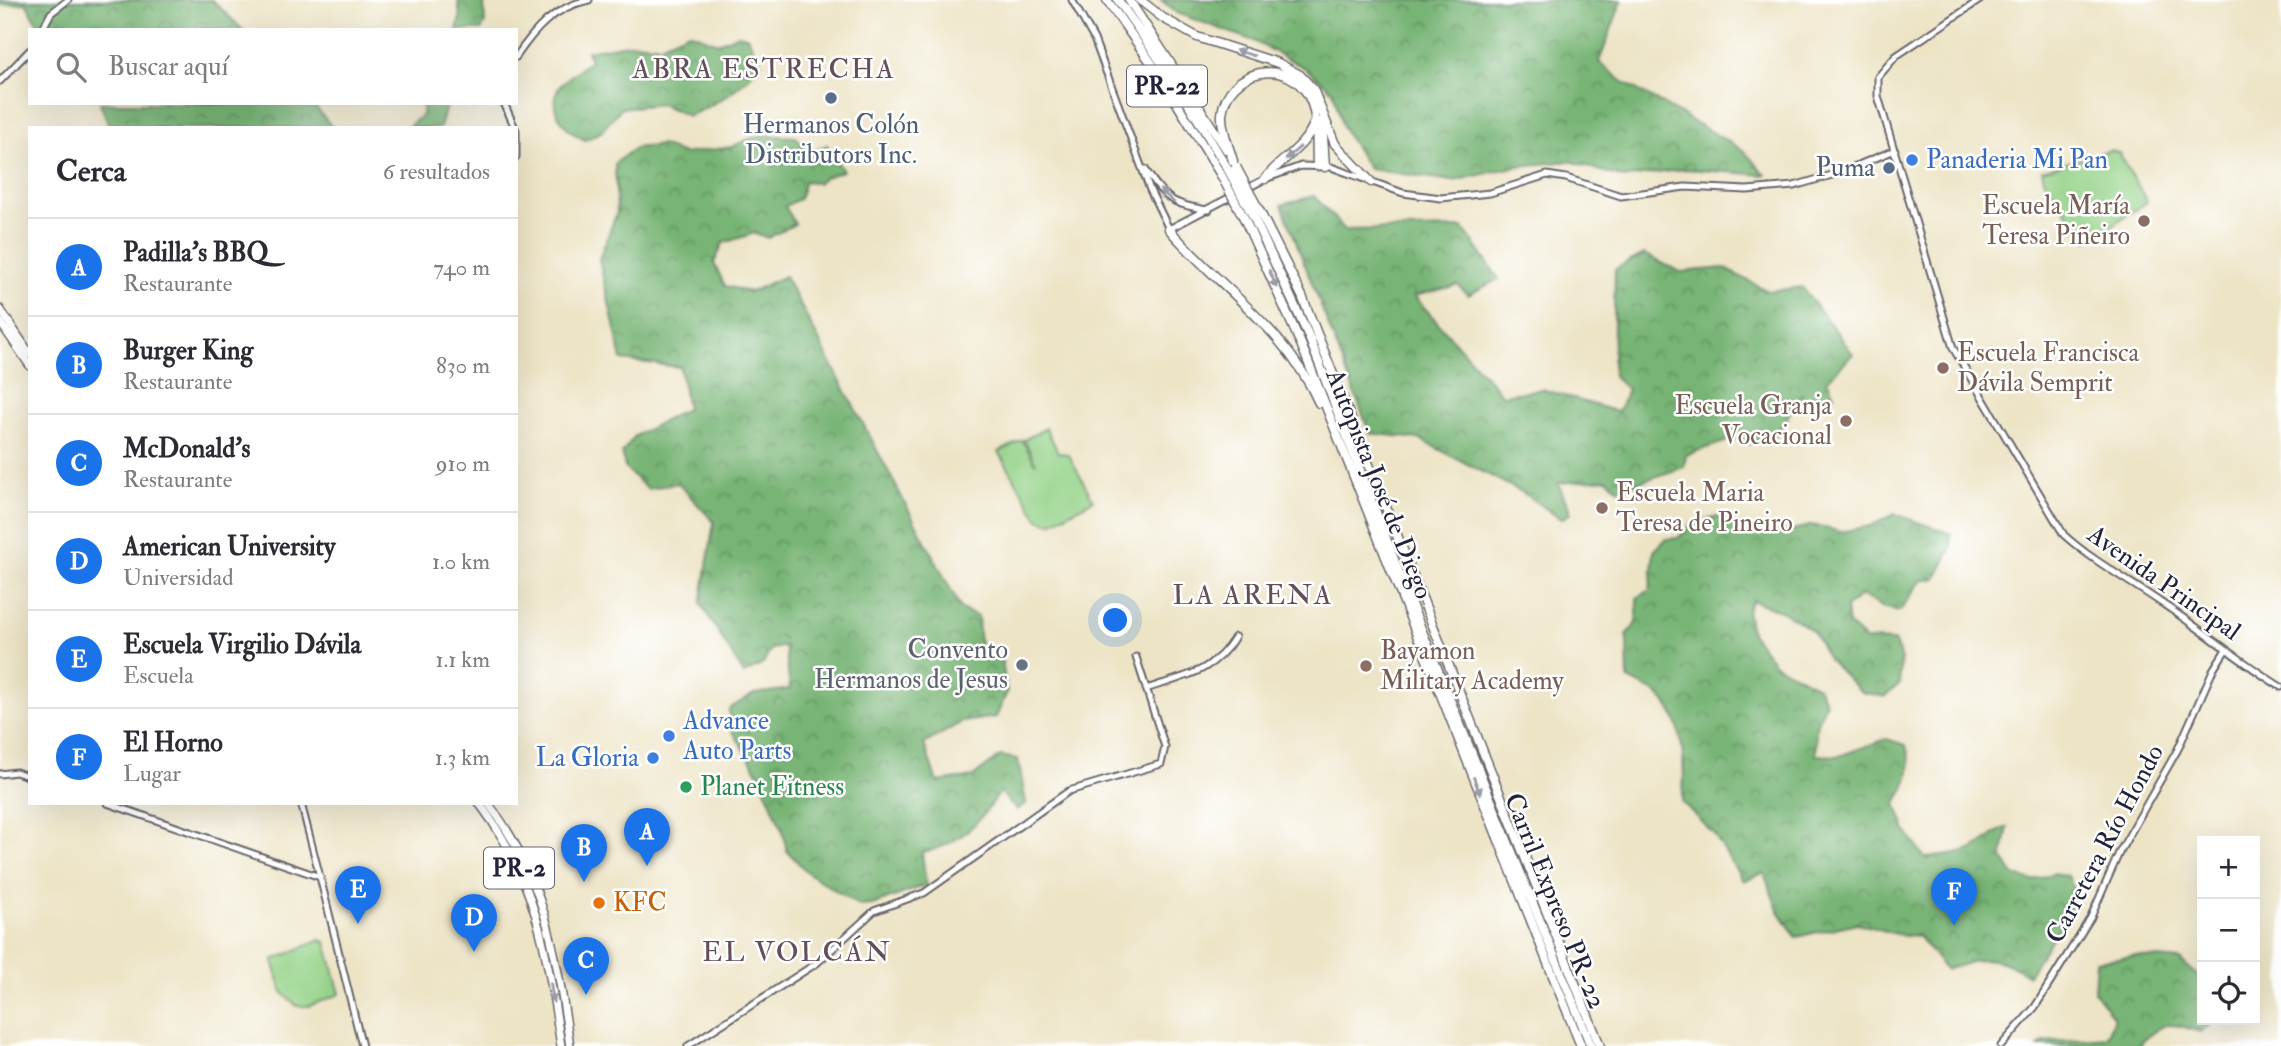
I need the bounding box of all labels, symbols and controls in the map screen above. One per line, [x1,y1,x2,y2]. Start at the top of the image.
search box [28,28,518,105]
one-way arrow [1234,47,1255,57]
icon: search [52,48,90,86]
text: Buscar aquí [108,51,228,83]
district label: ABRA ESTRECHA [631,52,896,87]
road number: PR-22 [1127,66,1207,106]
marker: Hermanos Colón Distributors Inc. [823,90,839,106]
place label: Hermanos Colón Distributors Inc. [743,109,919,171]
place label: Panaderia Mi Pan [1926,144,2108,176]
one-way arrow [1284,145,1302,161]
place label: Puma [1815,152,1875,184]
marker: Panaderia Mi Pan [1904,152,1920,168]
text: Cerca [56,153,126,190]
text: 6 resultados [383,157,490,186]
marker: Puma [1881,160,1897,176]
one-way arrow [1159,188,1176,204]
place label: Escuela María Teresa Piñeiro [1982,190,2130,252]
marker: Escuela María Teresa Piñeiro [2136,213,2152,229]
text: Padilla's BBQ [123,237,268,269]
text: A [72,253,86,282]
text: 740 m [433,253,490,282]
text: Restaurante [123,269,232,298]
one-way arrow [1268,269,1279,290]
text: Burger King [123,335,253,367]
place label: Escuela Francisca Dávila Semprit [1957,337,2139,400]
text: B [71,351,87,380]
text: 830 m [436,351,490,380]
marker: Escuela Francisca Dávila Semprit [1935,360,1951,376]
street label: Autopista José de Diego [1317,363,1440,604]
text: Restaurante [123,367,232,396]
place label: Escuela Granja Vocacional [1674,390,1832,452]
marker: Escuela Granja Vocacional [1838,413,1854,429]
text: McDonald's [123,433,250,465]
text: C [71,449,87,478]
text: 910 m [436,449,490,478]
text: Restaurante [123,465,232,494]
place label: Escuela Maria Teresa de Pineiro [1616,477,1793,539]
marker: Escuela Maria Teresa de Pineiro [1594,500,1610,516]
street label: Avenida Principal [2080,518,2247,649]
text: American University [123,531,335,563]
text: D [70,547,88,576]
text: 1.0 km [432,547,490,576]
text: Universidad [123,563,234,592]
district label: LA ARENA [1173,578,1333,613]
your location [1098,603,1132,637]
text: Escuela Virgilio Dávila [123,629,361,661]
place label: Convento Hermanos de Jesus [814,634,1008,696]
place label: Bayamon Military Academy [1380,635,1564,697]
text: E [71,645,87,674]
text: 1.1 km [435,645,490,674]
marker: Convento Hermanos de Jesus [1014,657,1030,673]
marker: Bayamon Military Academy [1358,658,1374,674]
text: Escuela [123,661,194,690]
place label: Advance Auto Parts [682,705,791,767]
text: El Horno [123,727,223,759]
marker: Advance Auto Parts [661,728,677,744]
street label: Carretera Río Hondo [2039,739,2171,949]
place label: La Gloria [536,742,639,774]
text: F [72,743,86,772]
text: 1.3 km [435,743,490,772]
marker: La Gloria [645,750,661,766]
text: Lugar [123,759,181,788]
place label: Planet Fitness [700,771,844,803]
one-way arrow [1471,776,1482,797]
marker: Planet Fitness [678,779,694,795]
street label: Carril Expreso PR-22 [1496,788,1613,1014]
pin: A [624,808,670,866]
pin: B [561,824,607,882]
map controls [2197,836,2260,1025]
button: + [2197,836,2260,899]
road number: PR-2 [484,848,554,888]
pin: E [335,866,381,924]
pin: F [1931,868,1977,926]
place label: KFC [613,887,667,919]
pin: D [451,894,497,952]
marker: KFC [591,895,607,911]
button: − [2197,899,2260,962]
district label: EL VOLCÁN [702,935,892,970]
pin: C [563,937,609,995]
button: locate [2197,962,2260,1025]
one-way arrow [547,982,558,1004]

